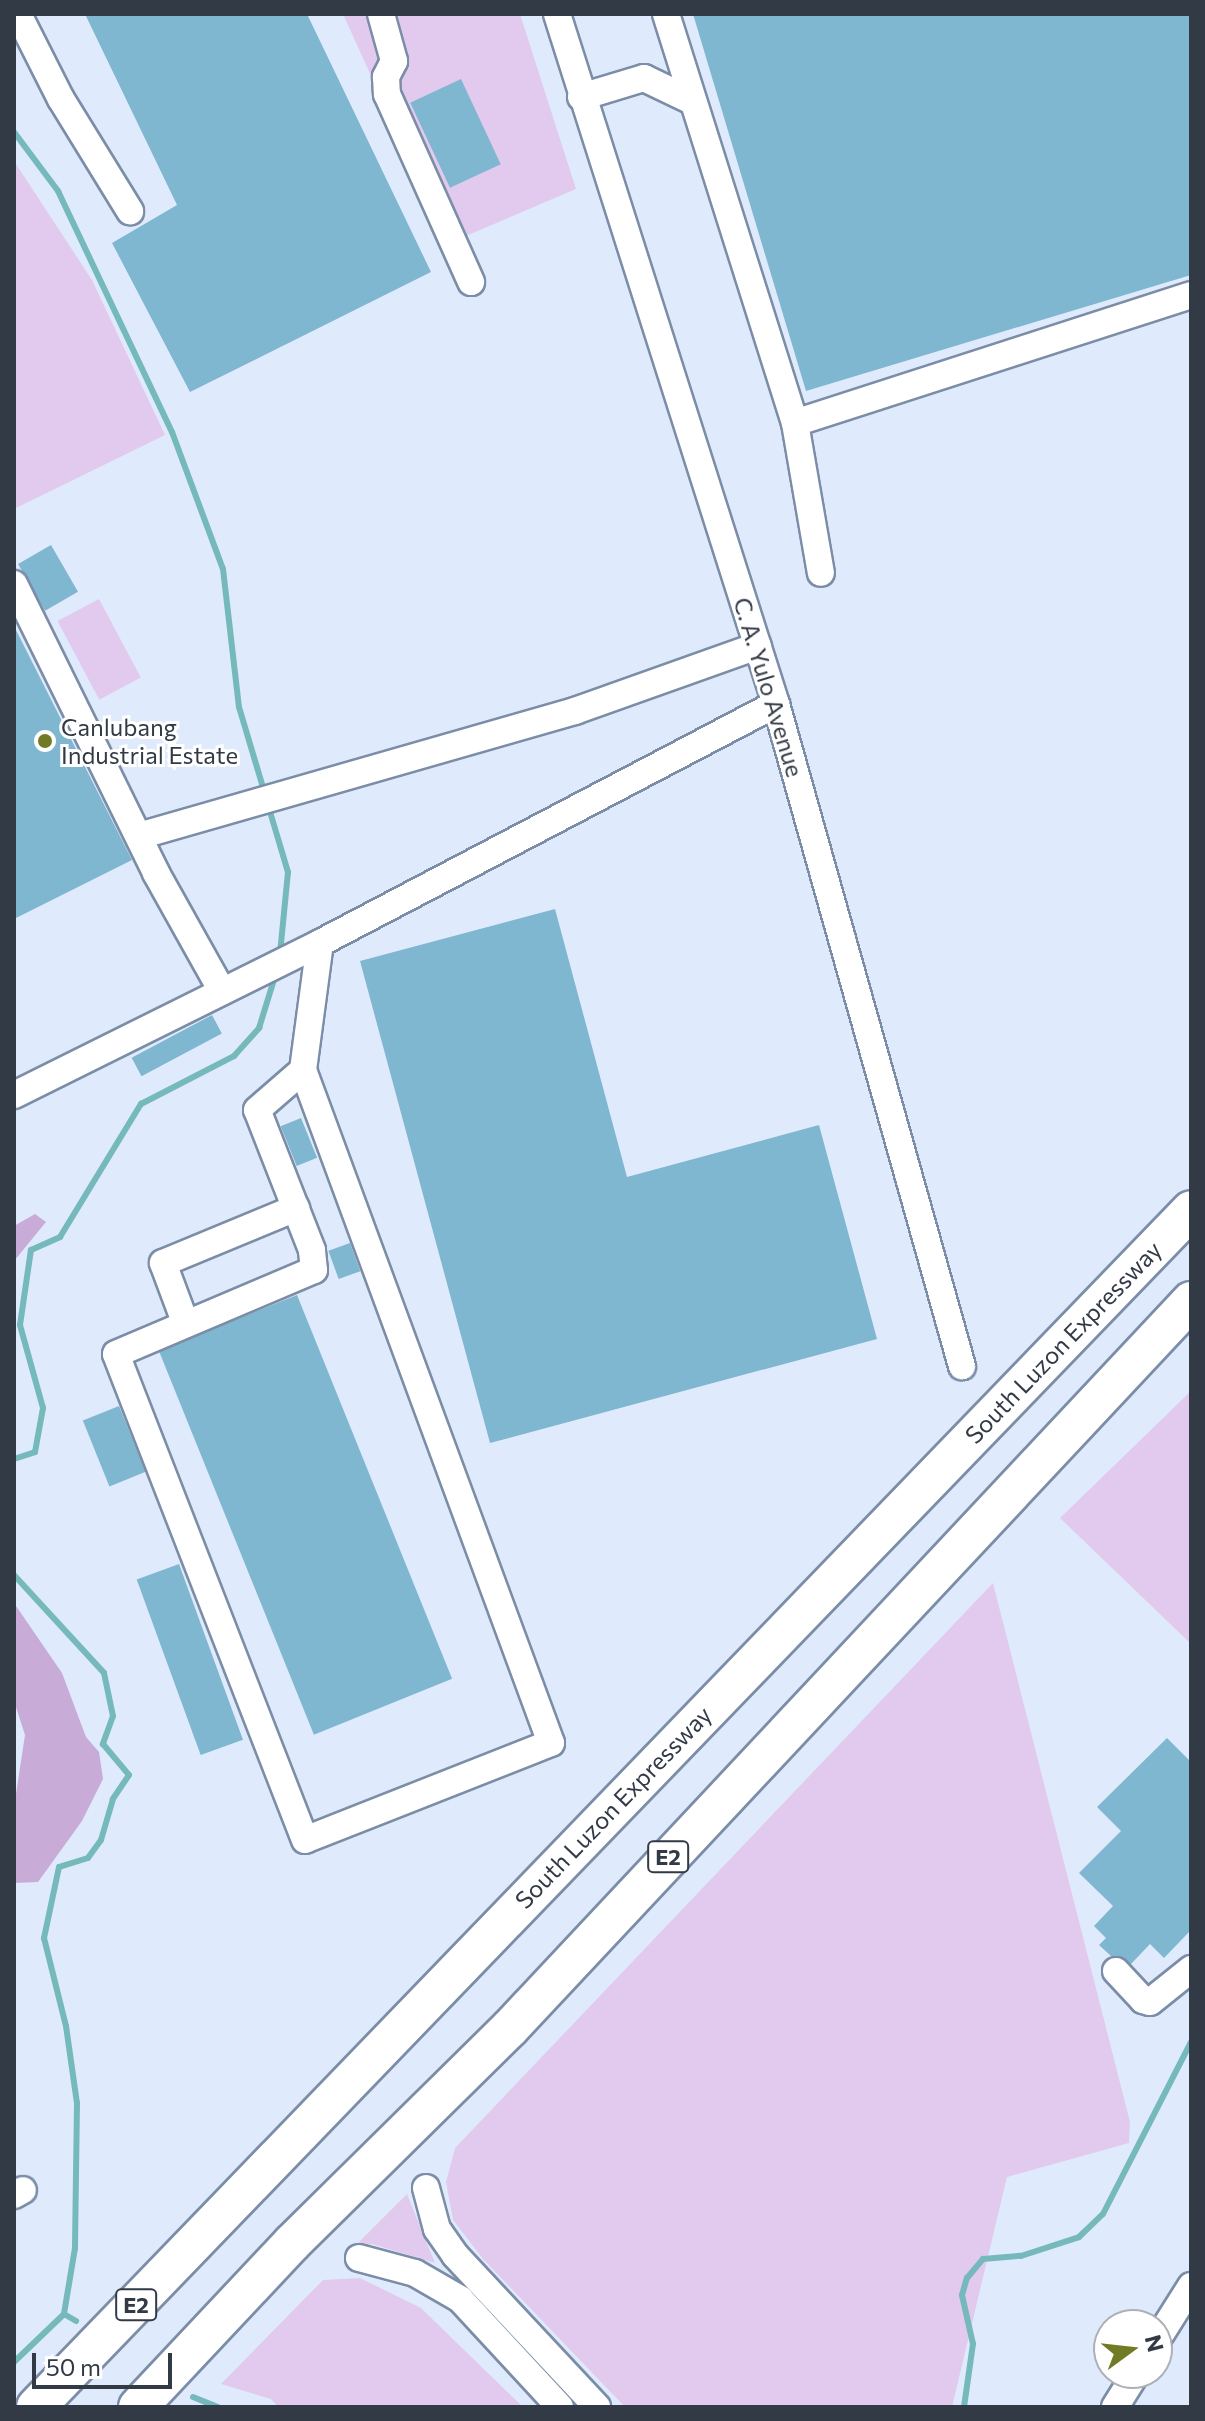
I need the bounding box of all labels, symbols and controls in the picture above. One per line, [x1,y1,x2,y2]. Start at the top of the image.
street label: C. A. Yulo Avenue [728,594,810,780]
place label: Canlubang Industrial Estate [61,713,238,769]
marker: Canlubang Industrial Estate [36,732,54,750]
street label: South Luzon Expressway [959,1235,1167,1449]
street label: South Luzon Expressway [509,1700,717,1914]
road number: E2 [646,1839,690,1875]
road number: E2 [114,2287,158,2323]
north arrow [1093,2309,1173,2389]
text: N [1140,2332,1170,2355]
scale bar [36,2337,176,2387]
text: 50 m [46,2352,101,2381]

